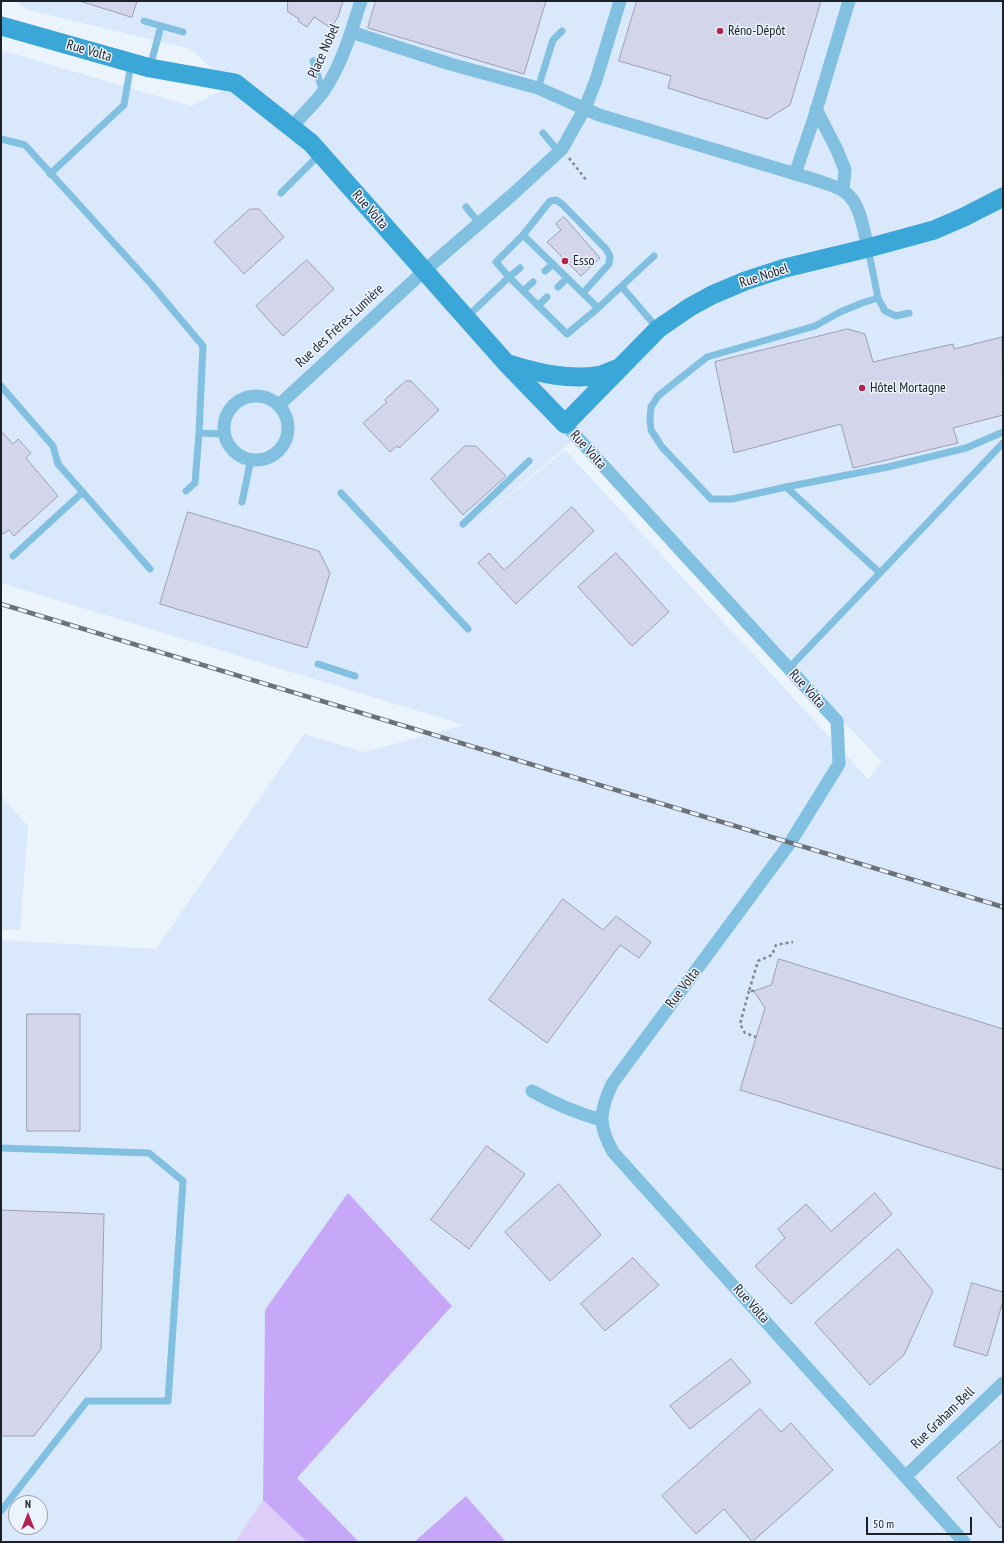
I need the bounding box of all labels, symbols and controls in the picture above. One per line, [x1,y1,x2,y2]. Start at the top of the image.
street label: Place Nobel [305,21,343,81]
place label: Réno-Dépôt [728,23,785,39]
marker: Réno-Dépôt [715,26,725,36]
street label: Rue Volta [65,37,113,65]
street label: Rue Volta [349,187,391,233]
place label: Esso [573,253,595,269]
marker: Esso [560,256,570,266]
street label: Rue Nobel [738,260,790,292]
street label: Rue des Frères-Lumière [293,281,387,371]
place label: Hôtel Mortagne [870,380,946,396]
marker: Hôtel Mortagne [857,383,867,393]
street label: Rue Volta [566,427,610,473]
street label: Rue Volta [785,666,829,712]
street label: Rue Volta [662,965,704,1011]
street label: Rue Volta [729,1281,773,1327]
street label: Rue Graham-Bell [908,1384,978,1452]
north arrow [8,1495,48,1535]
text: N [25,1497,31,1511]
scale bar [868,1509,974,1535]
text: 50 m [873,1516,894,1531]

